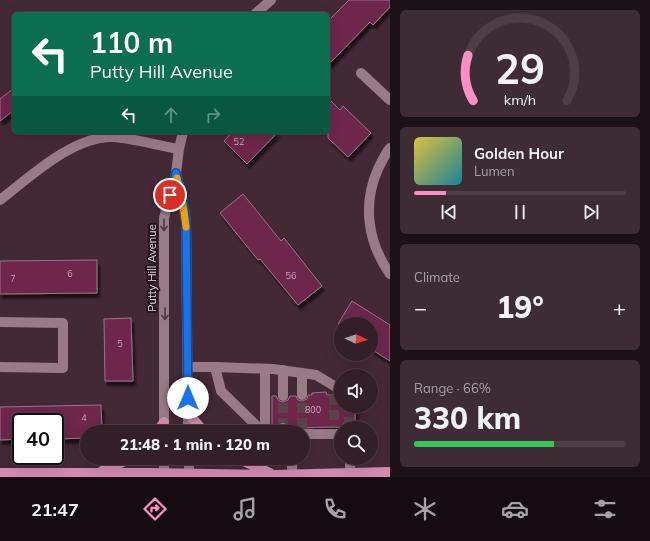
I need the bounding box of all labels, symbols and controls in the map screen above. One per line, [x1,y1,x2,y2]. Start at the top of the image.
text: 110 m [90,25,173,60]
icon: left [24,28,76,80]
text: 29 [495,42,545,94]
text: Putty Hill Avenue [90,60,233,83]
text: km/h [504,91,536,109]
icon: left [118,104,140,126]
icon: ahead [160,104,182,126]
icon: right [202,104,224,126]
house number: 52 [234,136,244,147]
text: Golden Hour [474,144,564,163]
text: Lumen [474,163,515,179]
pin [153,178,187,212]
icon: arrive [159,184,181,206]
icon: previous [438,201,460,223]
icon: pause [509,201,531,223]
icon: next [580,201,602,223]
one-way arrow [160,218,168,231]
street label: Putty Hill Avenue [145,224,159,312]
house number: 6 [67,268,73,279]
text: Climate [414,269,460,285]
house number: 56 [286,270,296,281]
house number: 7 [10,273,16,284]
text: 19° [496,288,544,326]
text: − [414,294,427,322]
text: + [613,294,626,322]
one-way arrow [161,307,169,320]
north arrow [334,317,378,361]
map controls [334,317,378,465]
house number: 5 [117,338,123,349]
button: sound [334,369,378,413]
position arrow [167,377,209,419]
text: Range · 66% [414,380,491,396]
text: 330 km [414,399,521,437]
house number: 800 [305,404,321,415]
house number: 4 [81,412,87,423]
speed limit sign: 40 [12,413,64,465]
button: search [334,421,378,465]
text: 21:48 · 1 min · 120 m [120,435,270,454]
icon: directions [141,495,169,523]
icon: music [231,495,259,523]
icon: phone [321,495,349,523]
icon: climate [411,495,439,523]
icon: car [501,495,529,523]
icon: filters [591,495,619,523]
text: 21:47 [31,498,79,521]

